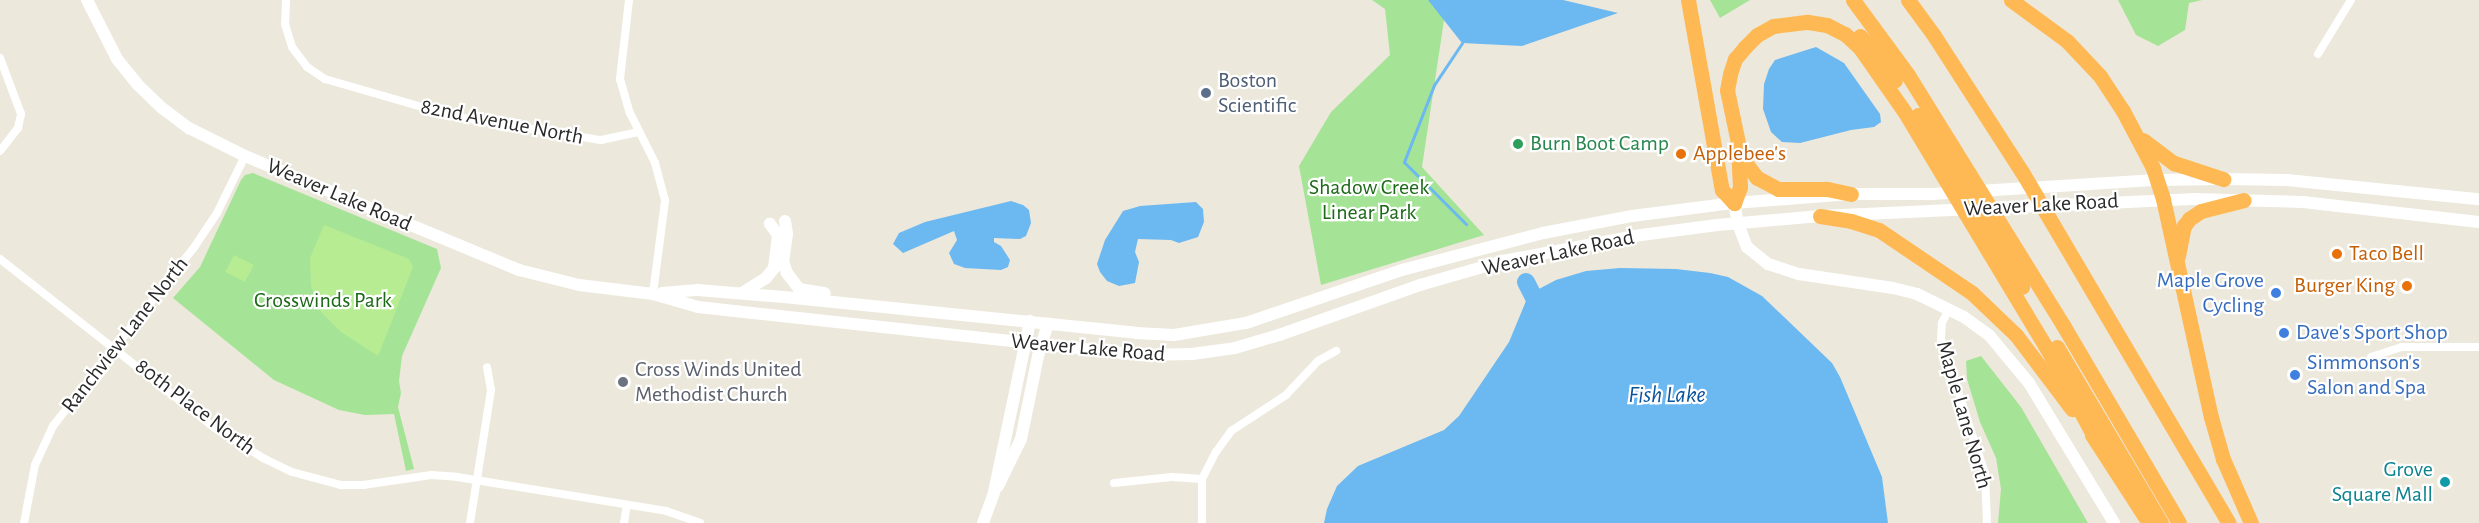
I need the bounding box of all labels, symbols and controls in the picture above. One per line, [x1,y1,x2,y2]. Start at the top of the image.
place label: Boston Scientific [1218,67,1296,118]
marker: Boston Scientific [1199,86,1213,100]
street label: 82nd Avenue North [418,93,586,151]
place label: Burn Boot Camp [1530,131,1669,157]
marker: Burn Boot Camp [1511,137,1525,151]
place label: Applebee's [1693,141,1786,167]
marker: Applebee's [1674,147,1688,161]
street label: Weaver Lake Road [262,153,416,237]
park label: Shadow Creek Linear Park [1309,174,1429,226]
street label: Weaver Lake Road [1963,188,2119,222]
street label: Weaver Lake Road [1479,224,1637,282]
place label: Taco Bell [2349,241,2424,267]
marker: Taco Bell [2330,247,2344,261]
street label: Ranchview Lane North [56,252,194,418]
place label: Maple Grove Cycling [2157,267,2264,318]
place label: Burger King [2294,273,2395,299]
marker: Burger King [2400,279,2414,293]
marker: Maple Grove Cycling [2269,286,2283,300]
park label: Crosswinds Park [254,288,392,314]
place label: Dave's Sport Shop [2296,320,2448,346]
marker: Dave's Sport Shop [2277,326,2291,340]
street label: Weaver Lake Road [1010,328,1166,368]
street label: Maple Lane North [1930,338,1998,492]
place label: Simmonson's Salon and Spa [2307,349,2426,400]
street label: 80th Place North [130,353,260,461]
place label: Cross Winds United Methodist Church [635,356,802,408]
marker: Simmonson's Salon and Spa [2288,368,2302,382]
marker: Cross Winds United Methodist Church [616,375,630,389]
water label: Fish Lake [1628,382,1706,410]
place label: Grove Square Mall [2332,456,2433,508]
marker: Grove Square Mall [2438,475,2452,489]

